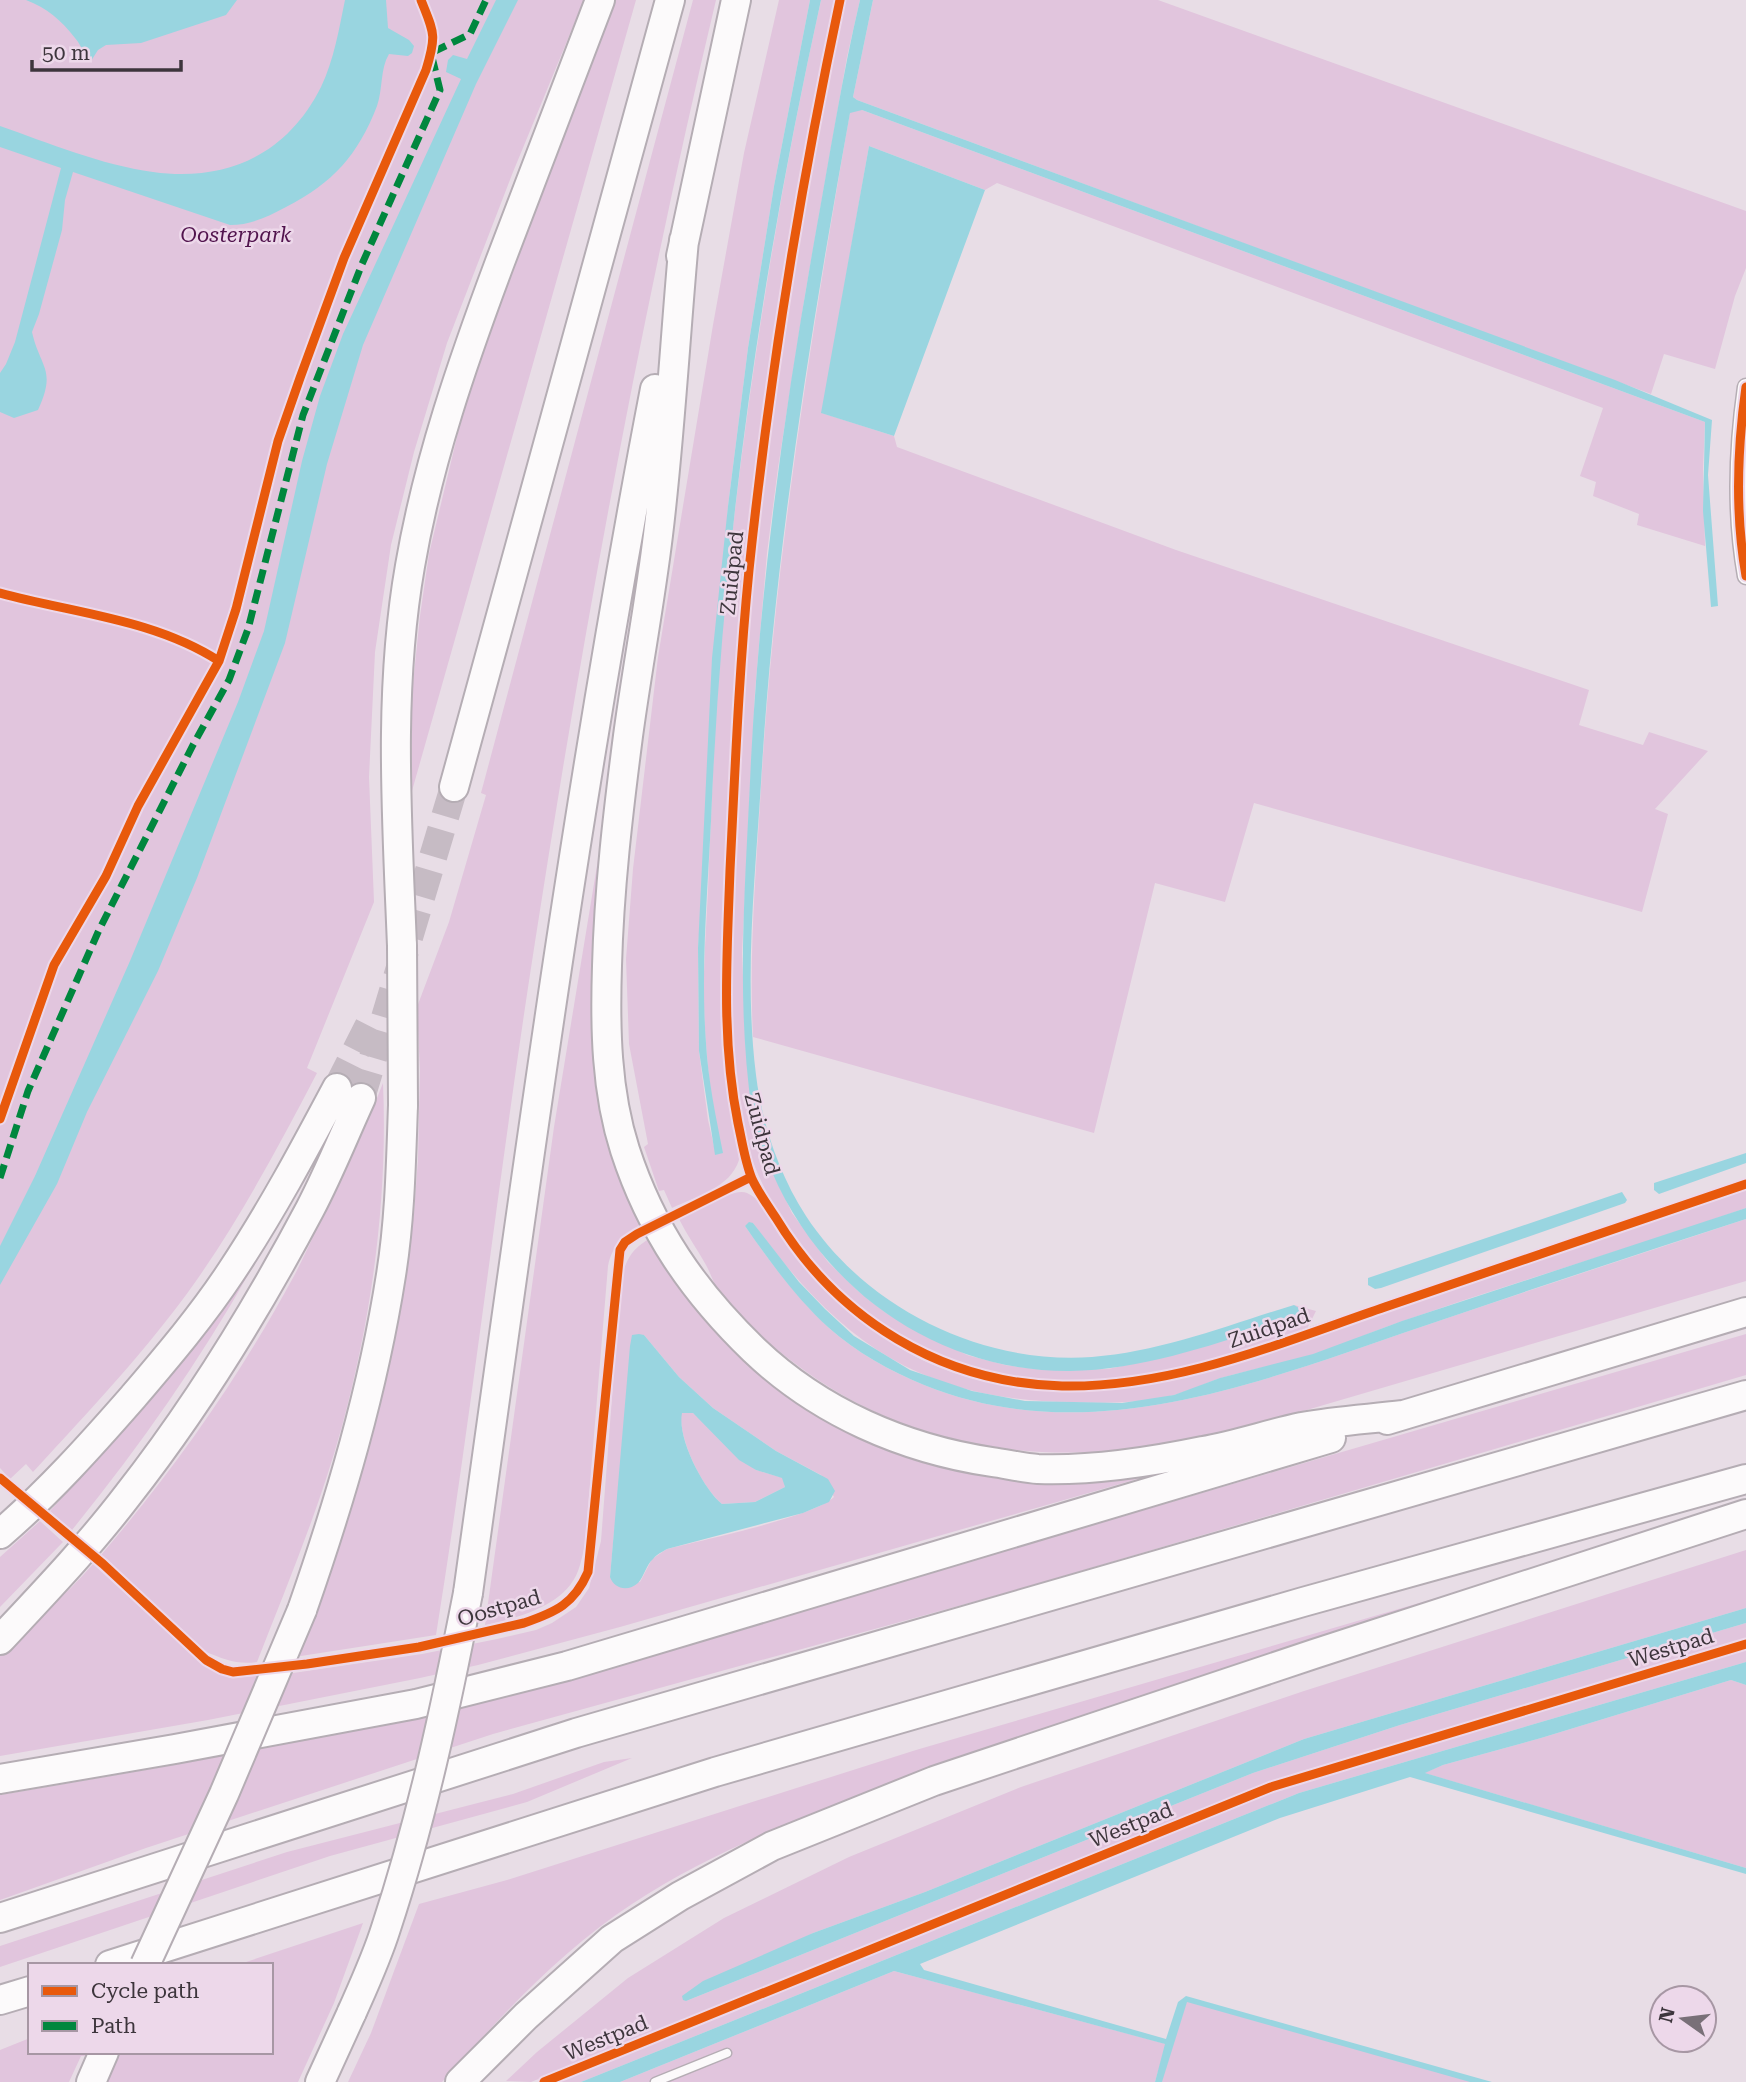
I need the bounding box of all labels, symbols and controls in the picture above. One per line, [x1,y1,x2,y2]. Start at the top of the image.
scale bar [32,28,180,72]
text: 50 m [42,41,90,65]
park label: Oosterpark [180,223,292,247]
street label: Zuidpad [716,529,748,616]
street label: Zuidpad [739,1090,785,1178]
street label: Zuidpad [1225,1303,1313,1353]
street label: Oostpad [455,1585,544,1631]
street label: Westpad [1625,1624,1717,1672]
street label: Westpad [1086,1797,1177,1853]
legend [28,1963,273,2054]
text: Cycle path [91,1979,200,2003]
north arrow [1648,1984,1718,2054]
text: N [1654,2005,1680,2025]
street label: Westpad [561,2010,652,2066]
text: Path [91,2014,137,2038]

